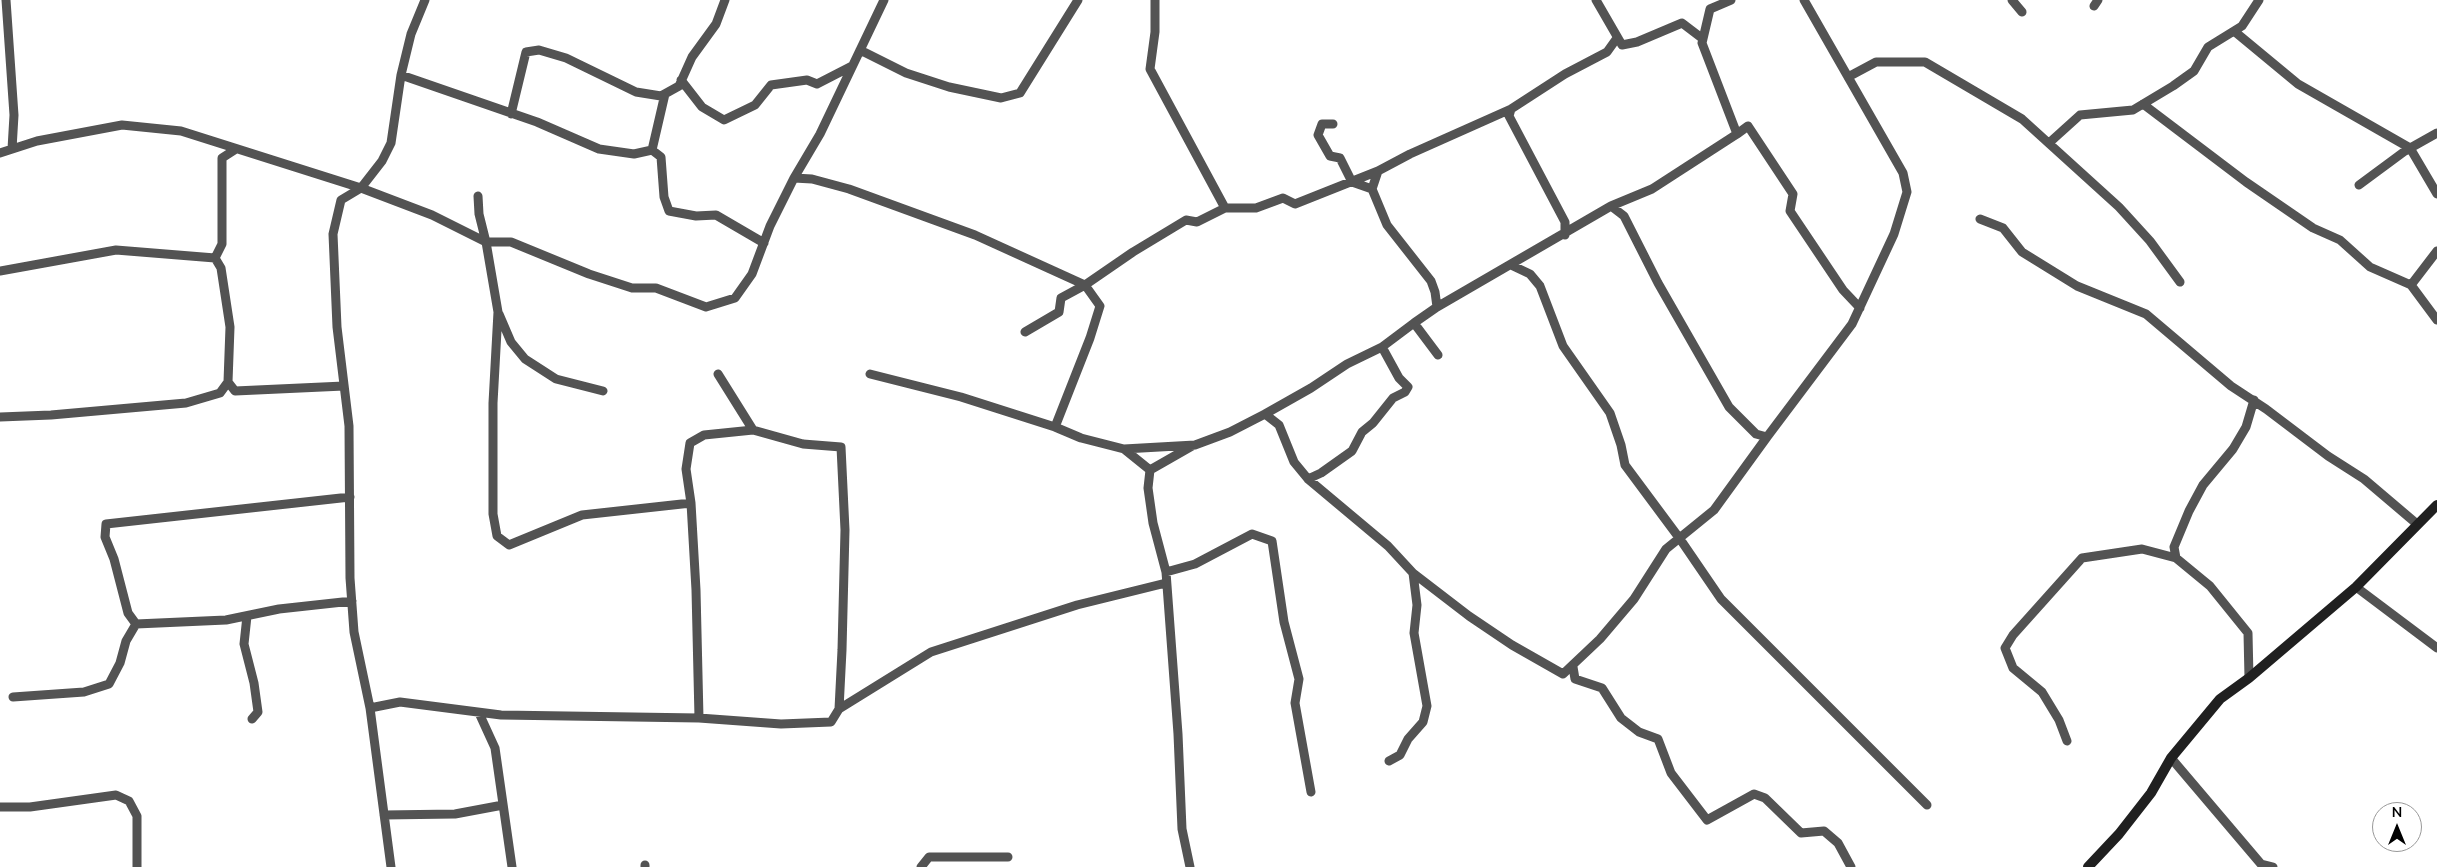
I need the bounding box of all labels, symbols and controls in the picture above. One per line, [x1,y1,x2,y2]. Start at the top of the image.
north arrow [2372,802,2422,852]
text: N [2392,803,2402,822]

